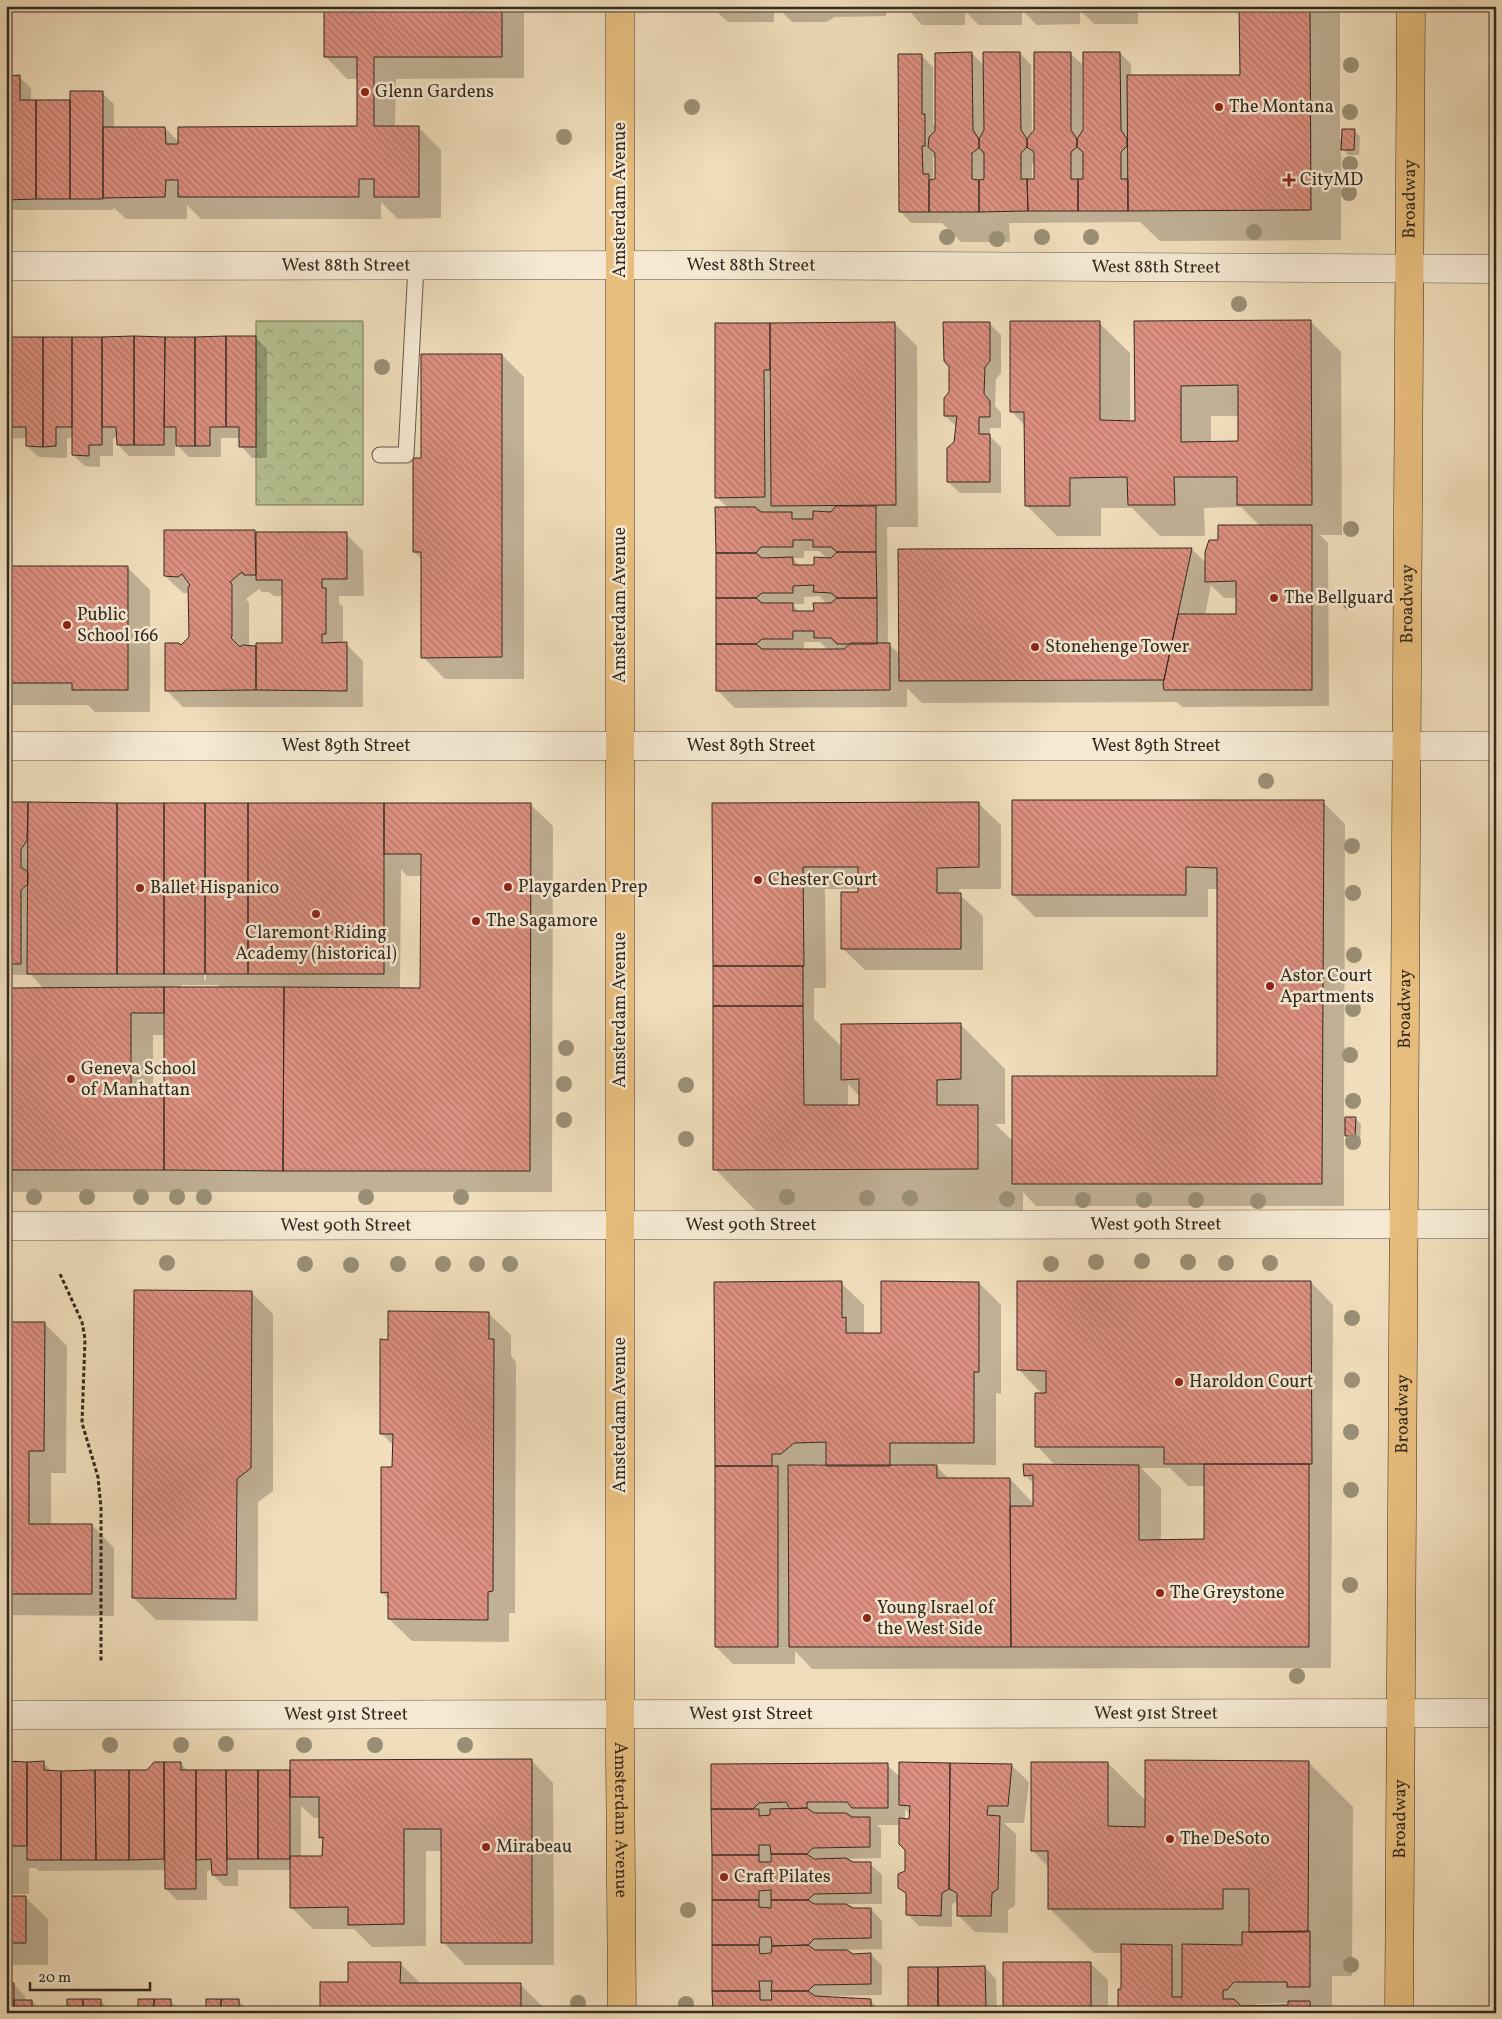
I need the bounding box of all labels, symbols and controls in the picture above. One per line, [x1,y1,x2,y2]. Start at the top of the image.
place label: Glenn Gardens [375,80,494,105]
marker: Glenn Gardens [359,86,371,98]
place label: The Montana [1229,95,1334,120]
marker: The Montana [1213,101,1225,113]
street label: Amsterdam Avenue [608,122,633,278]
street label: Broadway [1397,159,1423,239]
place label: CityMD [1300,168,1363,193]
marker: CityMD [1282,173,1296,187]
street label: West 88th Street [686,252,816,278]
street label: West 88th Street [281,253,411,278]
street label: West 88th Street [1091,254,1221,280]
street label: Amsterdam Avenue [608,527,633,683]
street label: Broadway [1395,564,1420,644]
place label: The Bellguard [1284,586,1394,611]
marker: The Bellguard [1268,592,1280,604]
place label: Public School 166 [77,603,158,649]
marker: Public School 166 [61,619,73,631]
place label: Stonehenge Tower [1045,635,1190,660]
marker: Stonehenge Tower [1029,641,1041,653]
street label: West 89th Street [281,734,411,759]
street label: West 89th Street [686,734,816,759]
street label: West 89th Street [1091,734,1221,759]
place label: Chester Court [768,868,878,893]
marker: Chester Court [752,874,764,886]
place label: Playgarden Prep [518,875,648,900]
place label: Ballet Hispanico [150,876,279,901]
marker: Playgarden Prep [502,881,514,893]
marker: Ballet Hispanico [134,882,146,894]
marker: Claremont Riding Academy (historical) [310,908,322,920]
place label: The Sagamore [486,909,598,934]
marker: The Sagamore [470,915,482,927]
place label: Claremont Riding Academy (historical) [235,921,397,967]
street label: Amsterdam Avenue [608,932,633,1088]
place label: Astor Court Apartments [1280,964,1374,1010]
street label: Broadway [1392,969,1418,1049]
marker: Astor Court Apartments [1264,980,1276,992]
place label: Geneva School of Manhattan [81,1057,196,1103]
marker: Geneva School of Manhattan [65,1073,77,1085]
street label: West 90th Street [685,1212,817,1238]
street label: West 90th Street [1090,1212,1222,1237]
street label: West 90th Street [280,1213,412,1238]
street label: Amsterdam Avenue [608,1337,633,1493]
place label: Haroldon Court [1189,1370,1313,1395]
street label: Broadway [1390,1374,1415,1454]
marker: Haroldon Court [1173,1376,1185,1388]
place label: The Greystone [1170,1581,1285,1606]
marker: The Greystone [1154,1587,1166,1599]
place label: Young Israel of the West Side [877,1596,996,1642]
marker: Young Israel of the West Side [861,1612,873,1624]
street label: West 91st Street [689,1701,813,1727]
street label: West 91st Street [1094,1701,1218,1726]
street label: West 91st Street [284,1702,408,1727]
street label: Amsterdam Avenue [608,1742,634,1898]
street label: Broadway [1387,1779,1413,1859]
place label: The DeSoto [1180,1827,1270,1852]
marker: The DeSoto [1164,1833,1176,1845]
place label: Mirabeau [496,1835,572,1860]
marker: Mirabeau [480,1841,492,1853]
place label: Craft Pilates [734,1865,831,1890]
marker: Craft Pilates [718,1871,730,1883]
scale bar [30,1959,150,1991]
text: 20 m [38,1968,71,1989]

